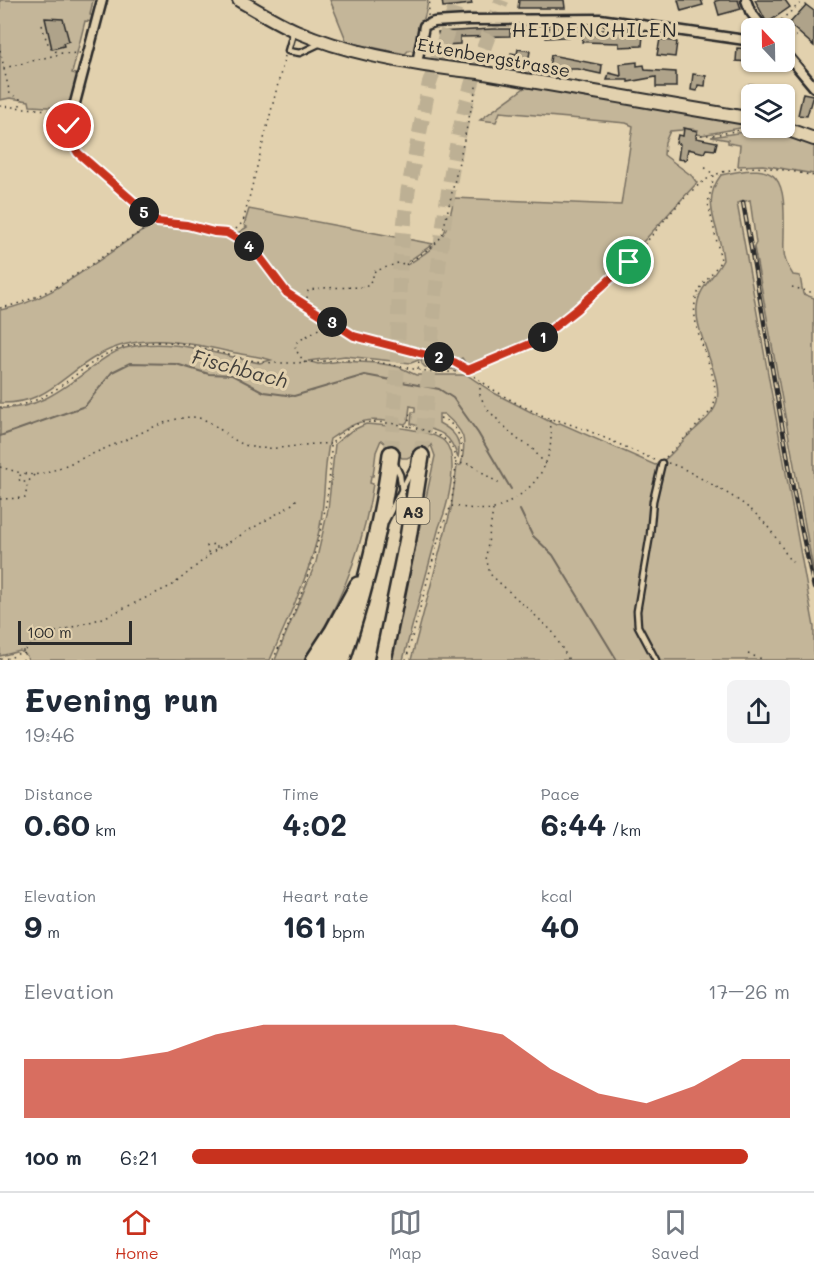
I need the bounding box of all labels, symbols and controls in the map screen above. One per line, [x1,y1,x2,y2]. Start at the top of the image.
district label: HEIDENCHILEN [512,16,678,42]
north arrow [741,18,795,72]
map controls [741,18,795,138]
street label: Ettenbergstrasse [416,32,572,82]
button: layers [741,84,795,138]
pin [43,100,94,151]
icon: check [52,109,85,142]
pin: 5 [129,197,159,227]
text: 5 [139,201,149,222]
pin: 4 [234,231,264,261]
text: 4 [244,235,254,256]
pin [603,236,654,287]
icon: arrive [612,245,645,278]
pin: 3 [317,307,347,337]
text: 3 [327,311,337,332]
pin: 1 [528,322,558,352]
text: 1 [539,326,547,347]
pin: 2 [424,342,454,372]
water label: Fischbach [189,343,291,393]
text: 2 [435,346,443,367]
road number: A3 [396,498,430,524]
scale bar [18,618,132,646]
text: 100 m [27,621,72,642]
text: Evening run [24,677,218,720]
button: share [727,680,790,743]
text: 19:46 [24,721,75,747]
text: Distance [24,783,93,804]
text: Time [282,783,319,804]
text: Pace [541,783,580,804]
text: 0.60 [24,804,90,844]
text: 4:02 [282,804,347,844]
text: 6:44 [541,804,606,844]
text: km [90,819,116,840]
text: /km [606,819,641,840]
text: Elevation [24,885,96,906]
text: Heart rate [282,885,369,906]
text: kcal [541,885,573,906]
text: 9 [24,906,42,946]
text: 161 [282,906,327,946]
text: 40 [541,906,579,946]
text: m [42,921,60,942]
text: bpm [327,921,365,942]
text: Elevation [24,978,114,1004]
text: 17–26 m [708,978,790,1004]
text: 100 m [24,1144,82,1170]
text: 6:21 [120,1144,158,1170]
tab: Home [115,1206,159,1263]
tab: Map [389,1206,422,1263]
tab: Saved [651,1206,699,1263]

